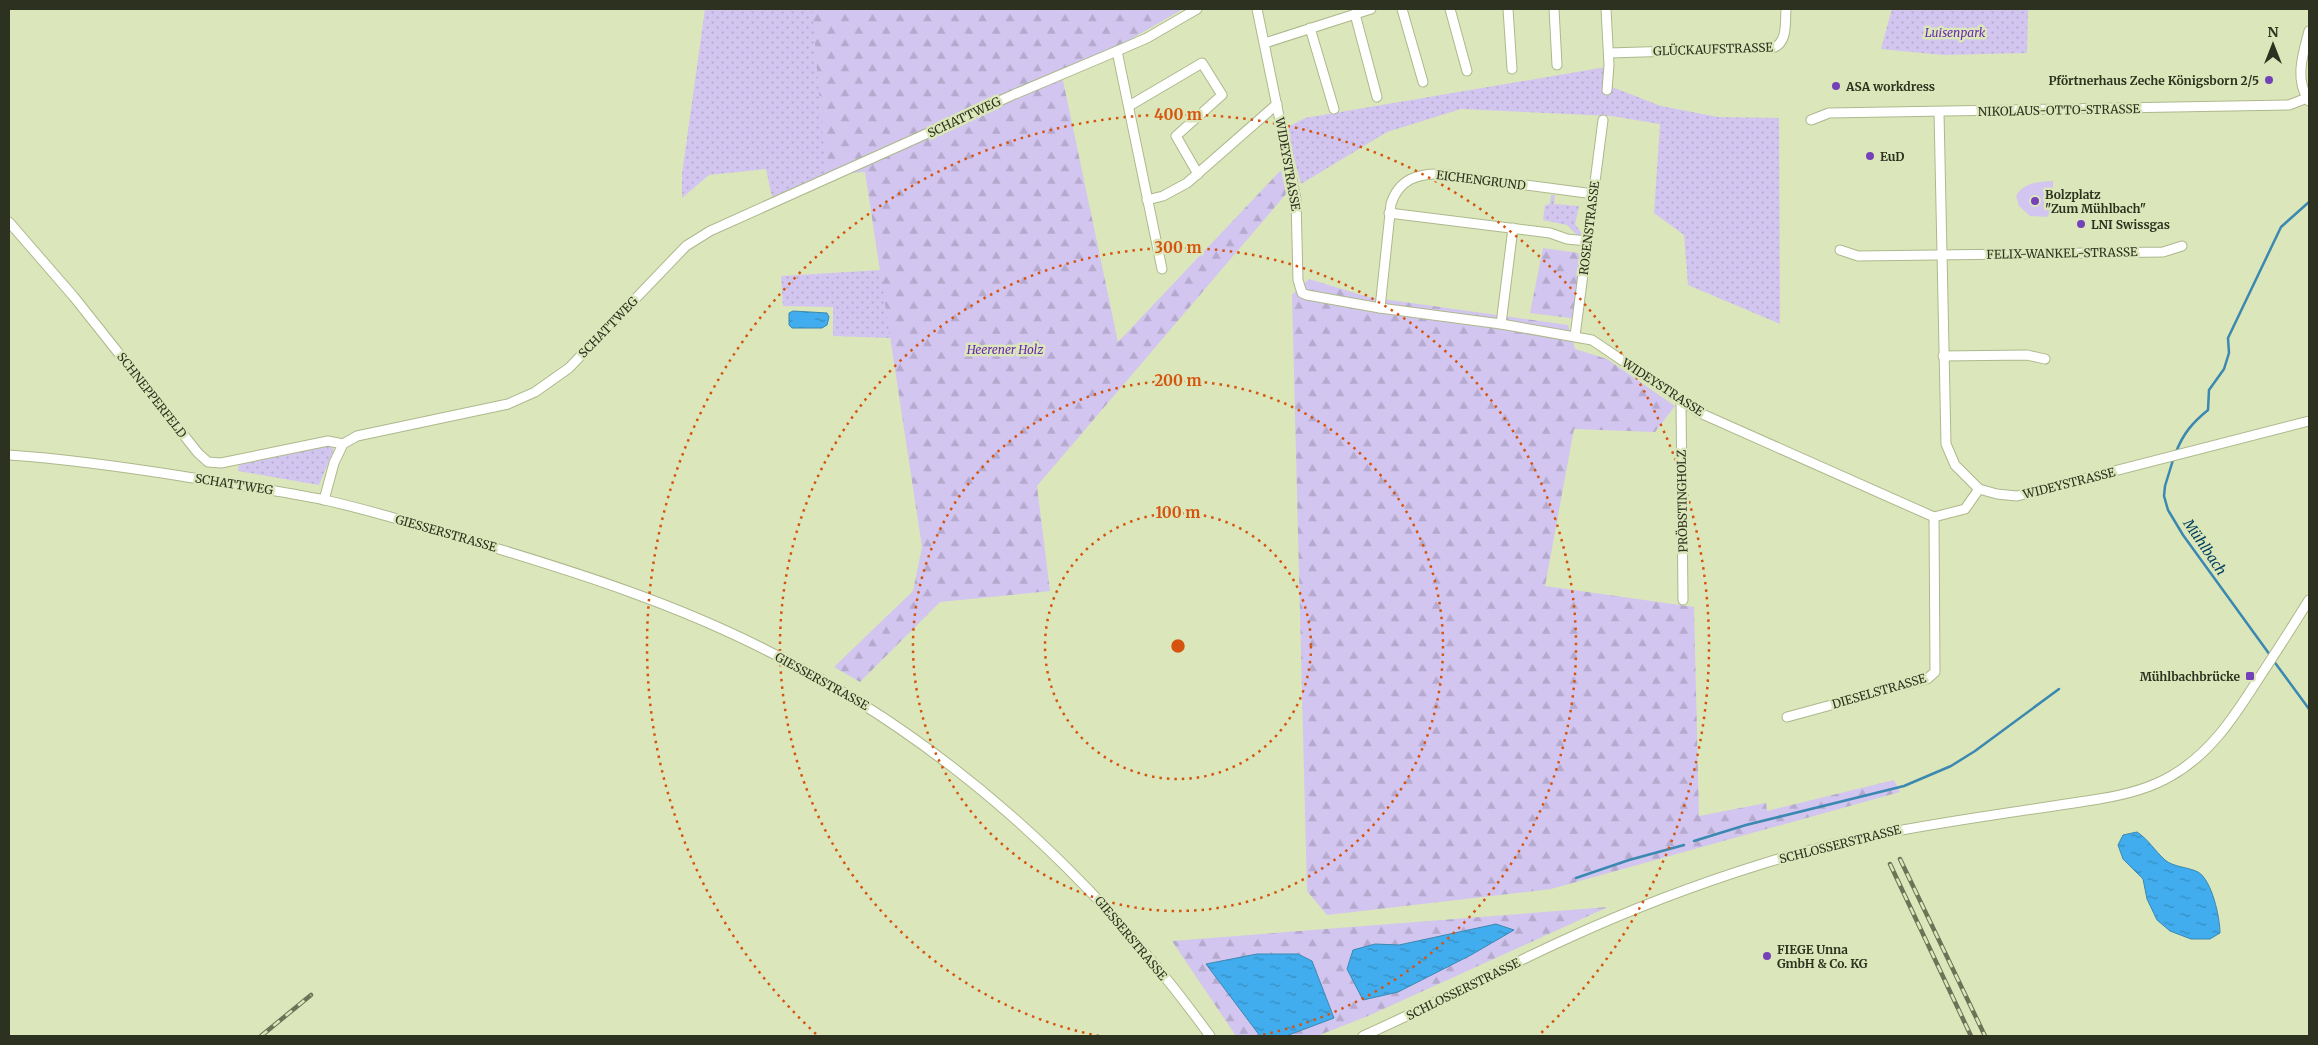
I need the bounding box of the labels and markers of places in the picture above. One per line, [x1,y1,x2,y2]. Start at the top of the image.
place label: Pförtnerhaus Zeche Königsborn 2/5 [2048,73,2259,88]
marker: Pförtnerhaus Zeche Königsborn 2/5 [2263,74,2275,86]
place label: ASA workdress [1845,79,1935,94]
marker: ASA workdress [1830,80,1842,92]
place label: EuD [1880,149,1904,164]
marker: EuD [1864,150,1876,162]
place label: Bolzplatz "Zum Mühlbach" [2045,187,2146,216]
marker: Bolzplatz "Zum Mühlbach" [2029,195,2041,207]
place label: LNI Swissgas [2091,217,2170,232]
marker: LNI Swissgas [2075,218,2087,230]
centre of rings [1169,637,1187,655]
place label: Mühlbachbrücke [2140,669,2241,684]
marker: Mühlbachbrücke [2244,670,2256,682]
place label: FIEGE Unna GmbH & Co. KG [1777,942,1868,971]
marker: FIEGE Unna GmbH & Co. KG [1761,950,1773,962]

